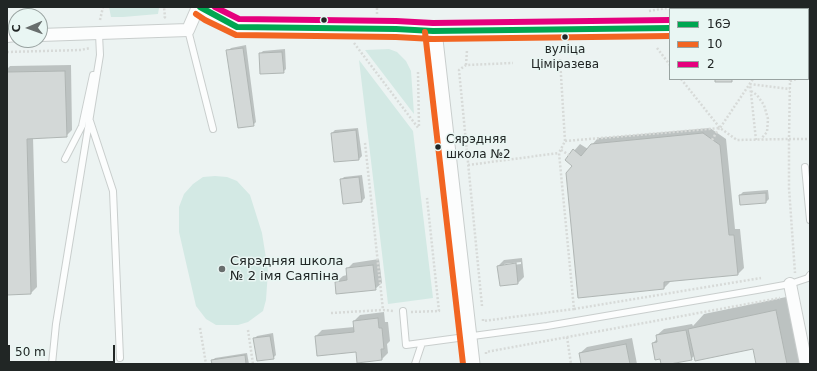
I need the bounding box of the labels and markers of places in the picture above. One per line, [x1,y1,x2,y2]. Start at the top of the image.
unlabelled marker [319,15,329,25]
marker: вуліца Ціміразева [560,32,570,42]
place label: вуліца Ціміразева [531,43,599,71]
place label: Сярэдняя школа №2 [446,133,511,161]
marker: Сярэдняя школа №2 [433,142,443,152]
place label: Сярэдняя школа № 2 імя Саяпіна [230,254,344,285]
marker: Сярэдняя школа № 2 імя Саяпіна [217,264,227,274]

